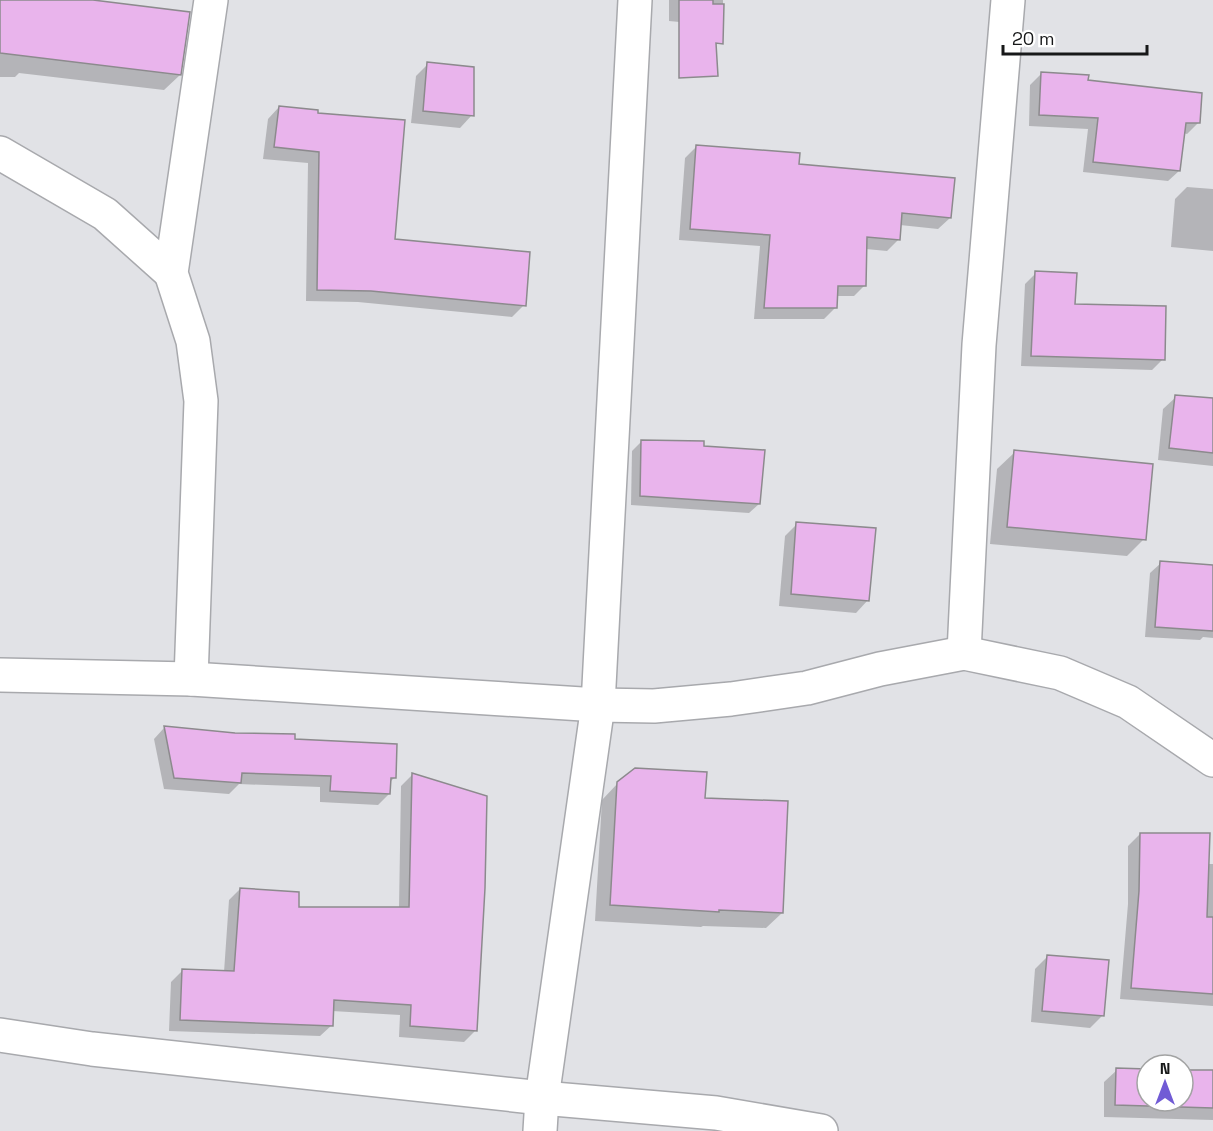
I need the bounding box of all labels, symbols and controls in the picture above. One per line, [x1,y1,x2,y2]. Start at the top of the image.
scale bar [1003,18,1147,56]
text: 20 m [1012,27,1055,50]
north arrow [1135,1053,1195,1113]
text: N [1160,1058,1170,1079]

